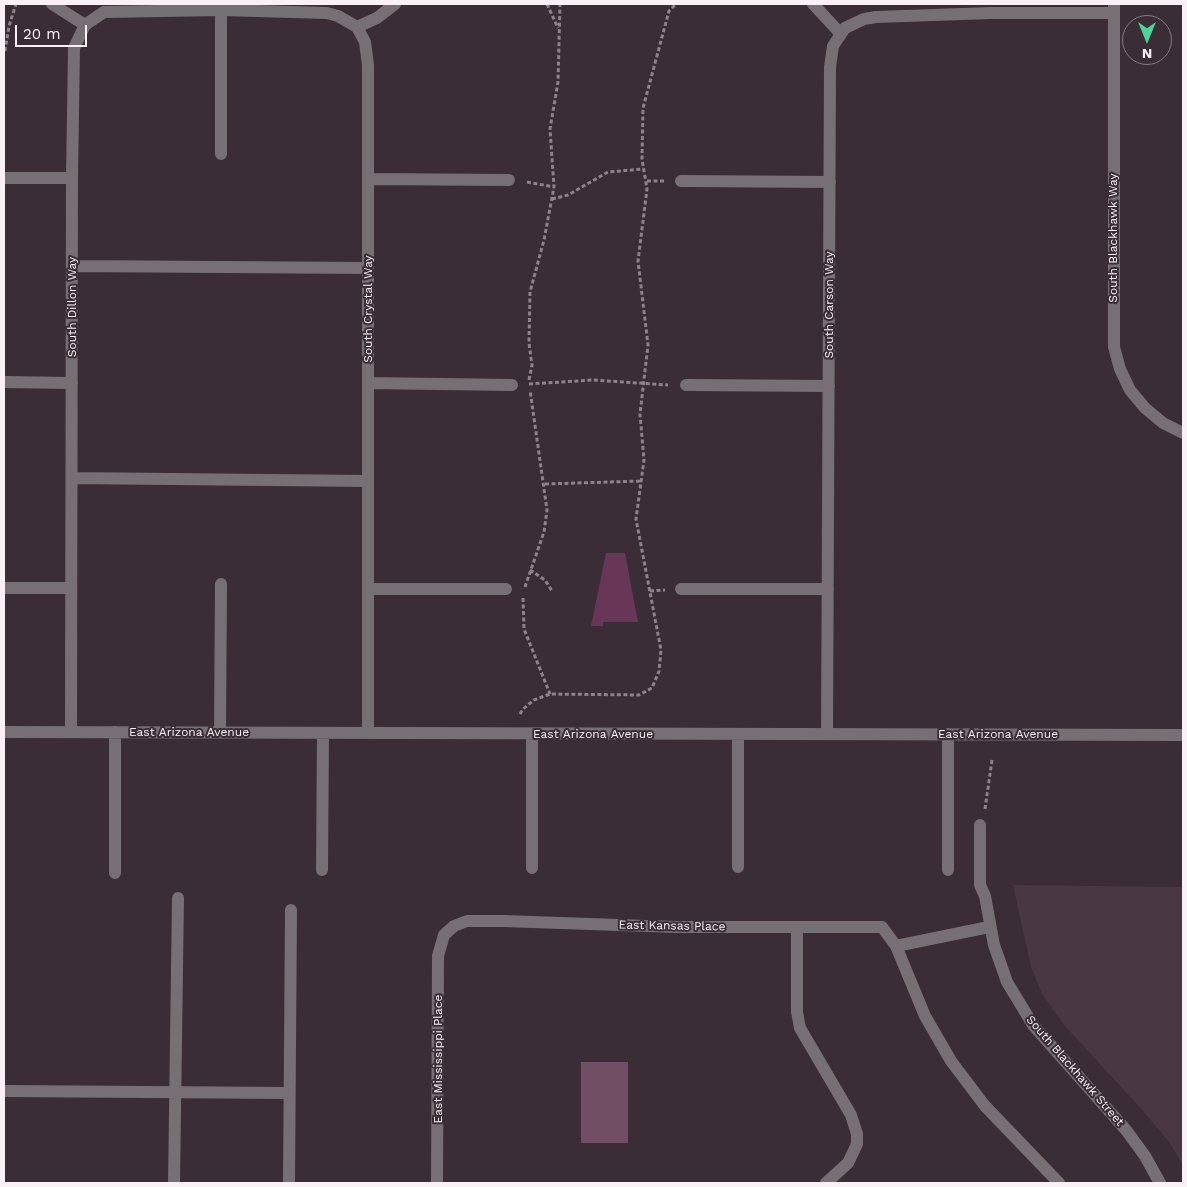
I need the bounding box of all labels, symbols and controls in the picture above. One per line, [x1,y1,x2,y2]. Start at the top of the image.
scale bar [18,15,90,47]
north arrow [1122,15,1172,65]
text: 20 m [23,25,61,43]
text: N [1142,46,1152,62]
street label: South Blackhawk Way [1106,173,1120,303]
street label: South Carson Way [822,251,836,359]
street label: South Crystal Way [361,255,375,363]
street label: South Dillon Way [65,257,79,357]
street label: East Arizona Avenue [129,725,249,739]
street label: East Arizona Avenue [533,727,653,741]
street label: East Arizona Avenue [938,727,1058,741]
street label: East Kansas Place [618,918,726,934]
street label: East Mississippi Place [431,995,445,1123]
street label: South Blackhawk Street [1023,1013,1127,1129]

